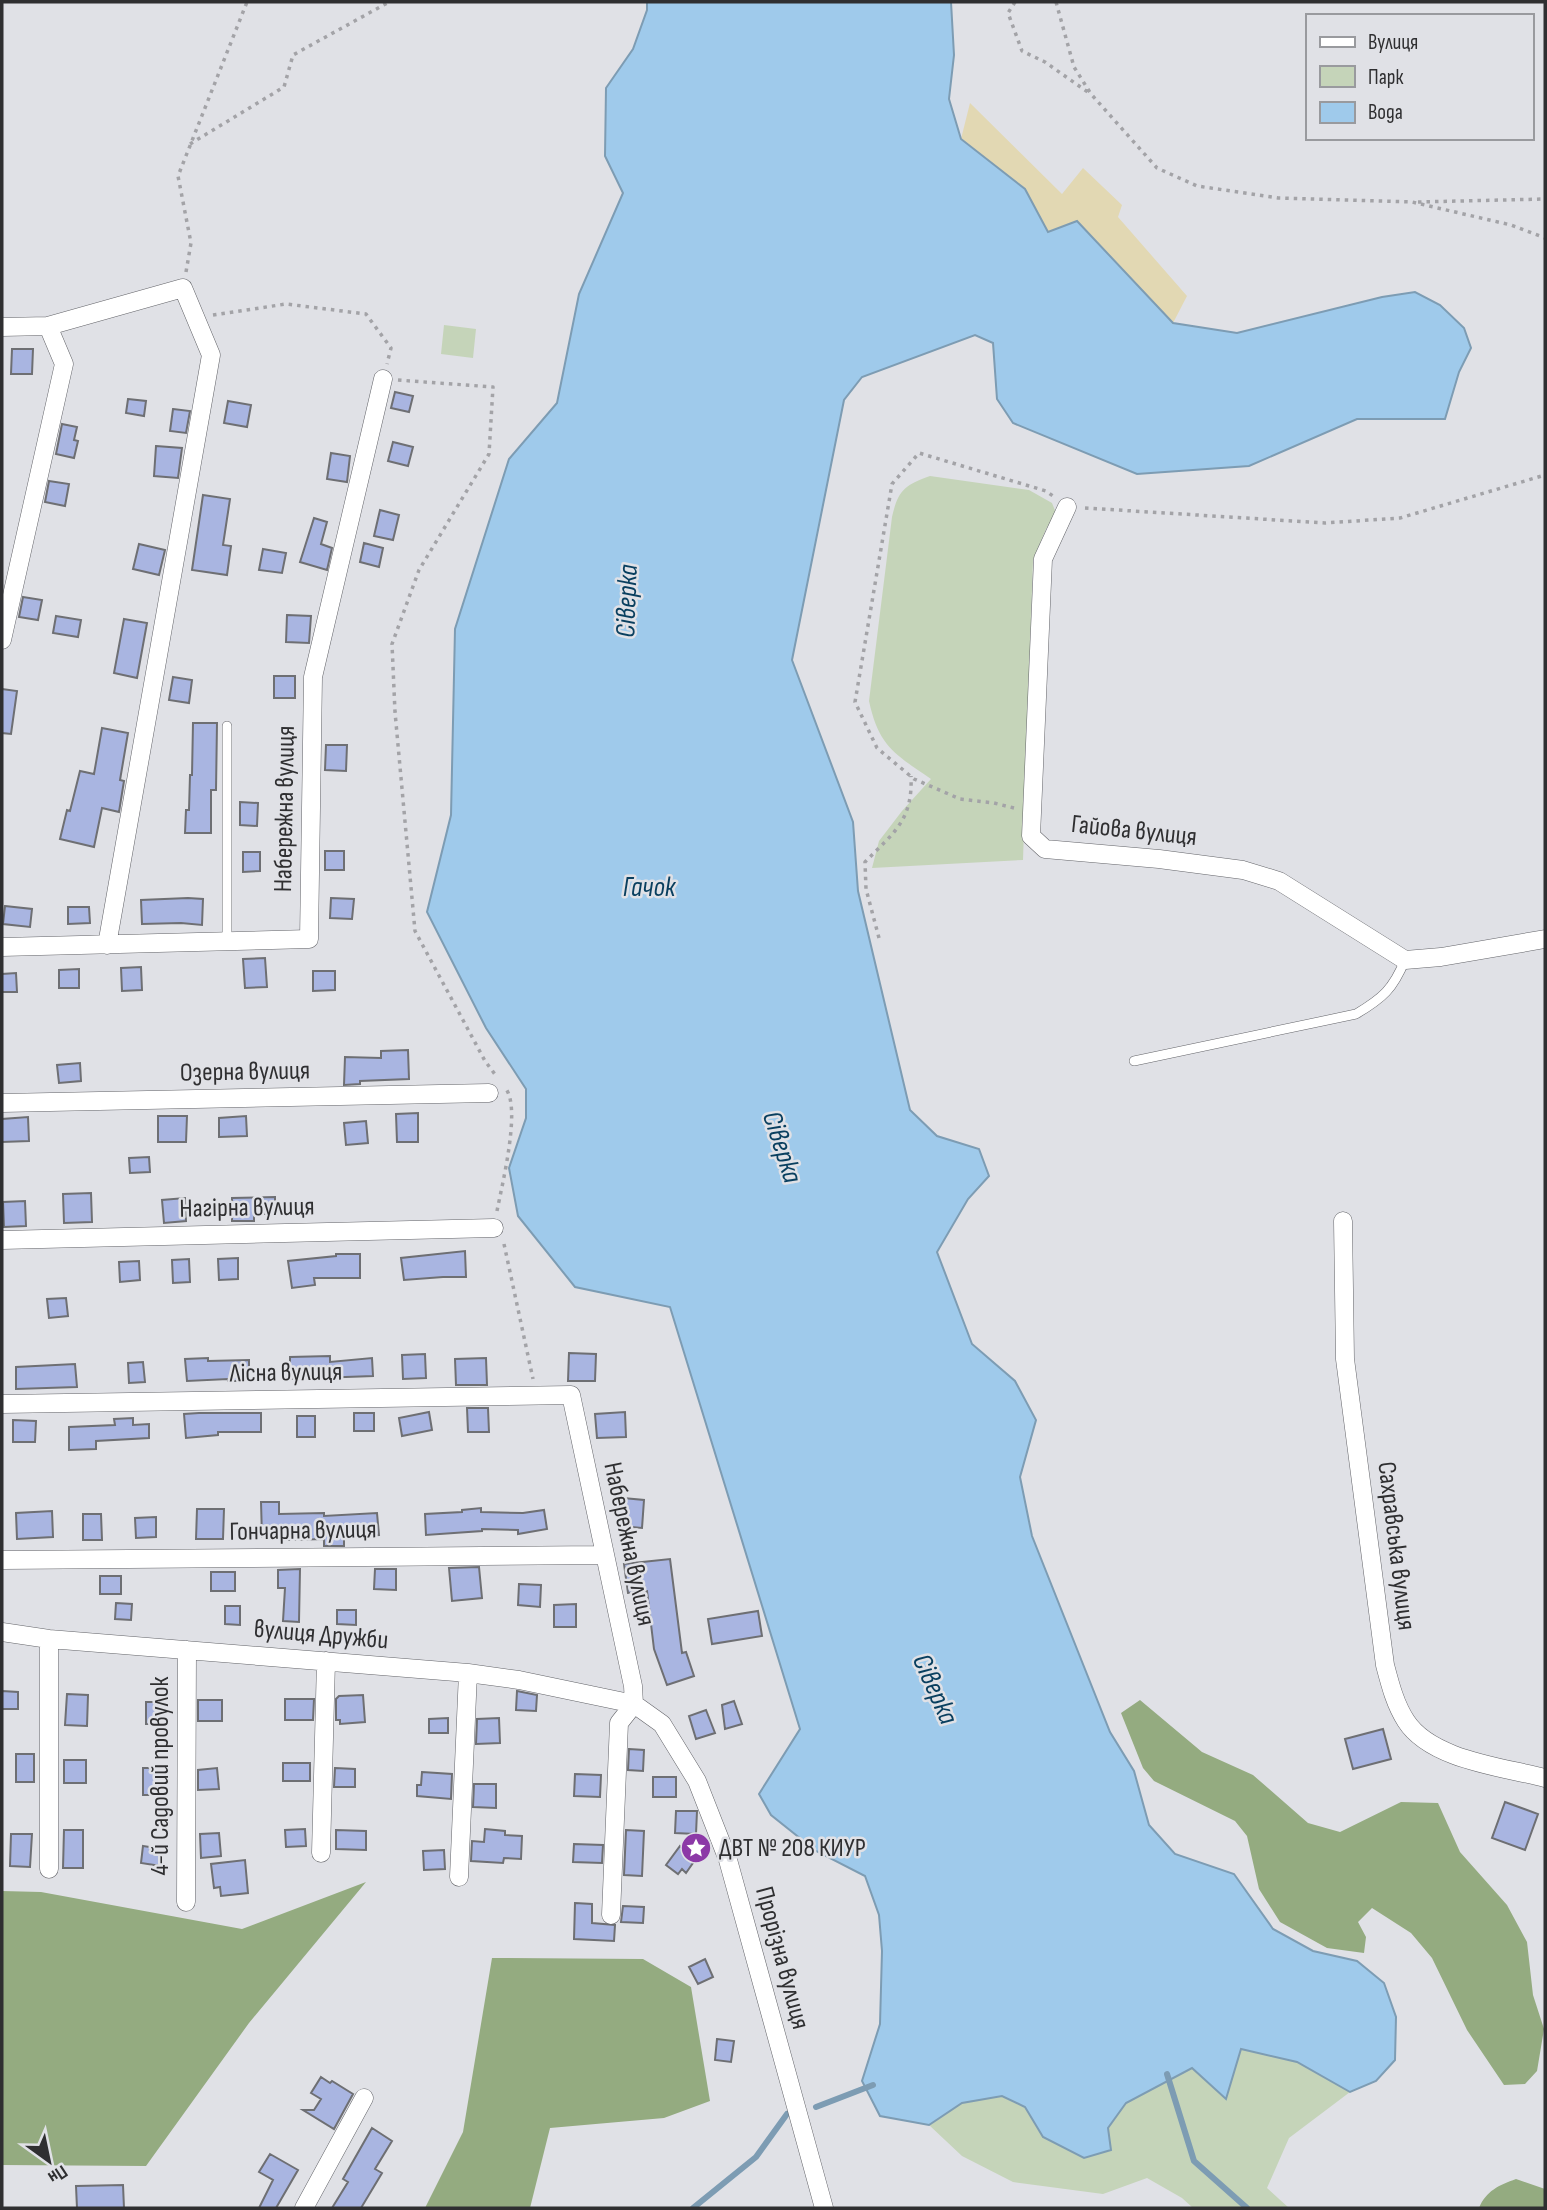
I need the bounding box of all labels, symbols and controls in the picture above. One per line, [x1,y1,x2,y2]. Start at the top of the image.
legend [1306,14,1533,140]
text: Вулиця [1368,30,1418,55]
text: Парк [1368,65,1403,90]
text: Вода [1368,100,1403,125]
water label: Сіверка [609,563,645,638]
street label: Набережна вулиця [268,725,302,893]
street label: Гайова вулиця [1070,809,1198,853]
water label: Гачок [623,871,677,904]
street label: Озерна вулиця [180,1055,310,1089]
water label: Сіверка [755,1107,809,1188]
street label: Нагірна вулиця [179,1191,315,1225]
street label: Лісна вулиця [228,1357,343,1389]
street label: Набережна вулиця [597,1459,661,1629]
street label: Сахравська вулиця [1370,1460,1422,1632]
street label: Гончарна вулиця [229,1514,377,1548]
street label: вулиця Дружби [253,1614,389,1656]
water label: Сіверка [905,1649,965,1730]
street label: 4-й Садовий провулок [145,1676,176,1875]
place icon: ДВТ № 208 КИУР [679,1831,713,1865]
place label: ДВТ № 208 КИУР [719,1833,866,1864]
street label: Прорізна вулиця [748,1883,816,2033]
north arrow [14,2126,84,2196]
text: Пн [43,2159,71,2189]

